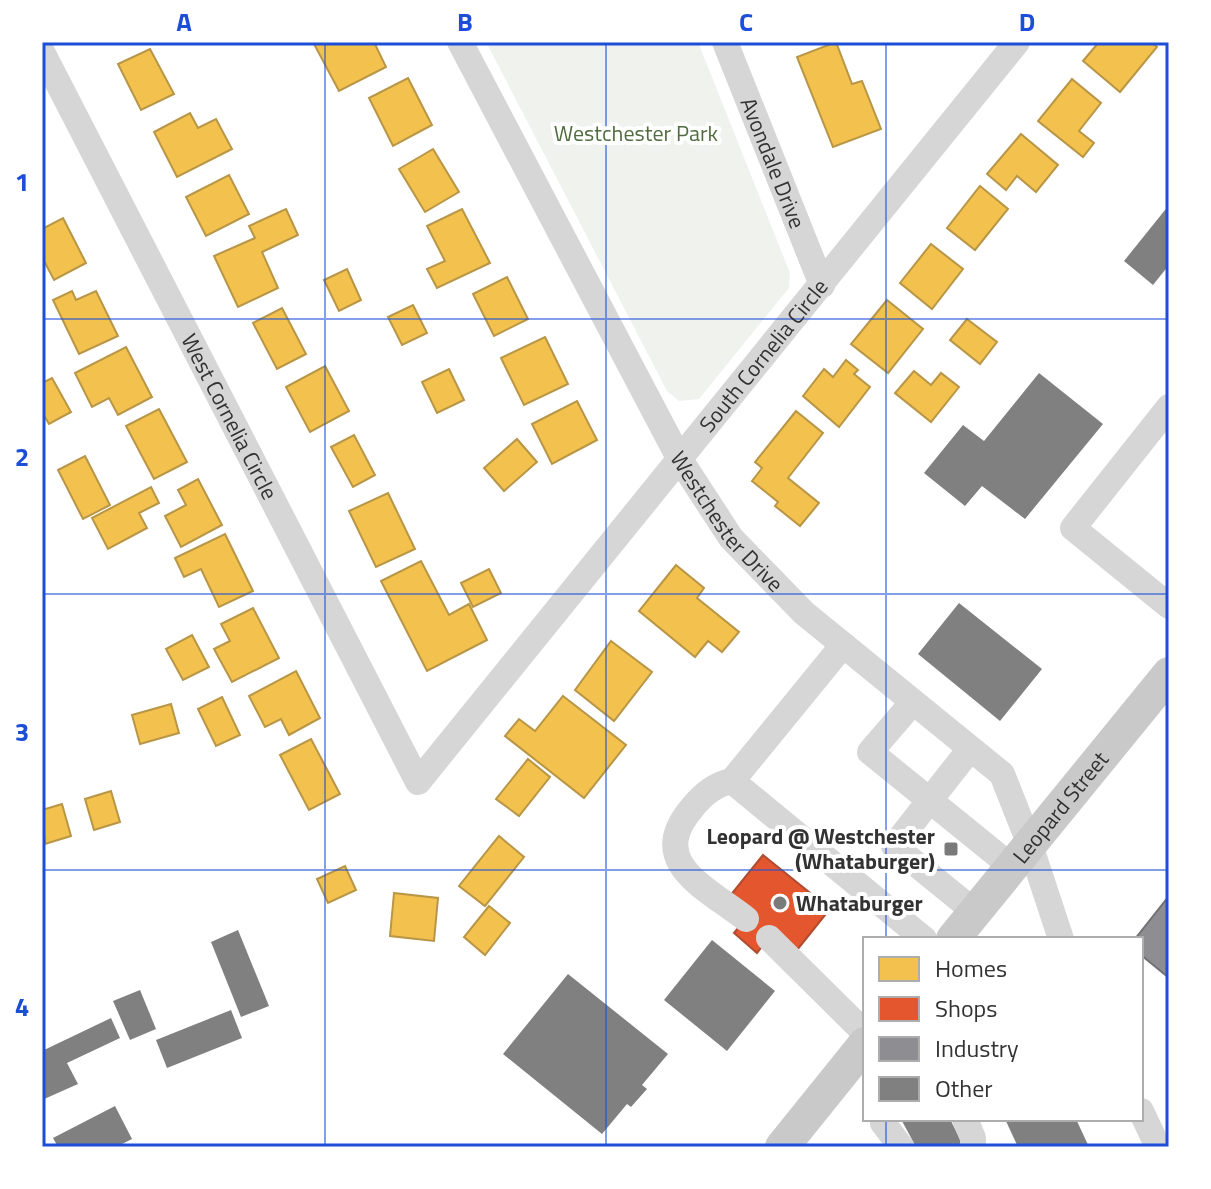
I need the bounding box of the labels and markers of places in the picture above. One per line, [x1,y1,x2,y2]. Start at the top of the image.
place label: Leopard @ Westchester (Whataburger) [706,819,935,878]
marker: Leopard @ Westchester (Whataburger) [942,840,960,858]
place label: Whataburger [796,886,923,920]
marker: Whataburger [771,894,789,912]

